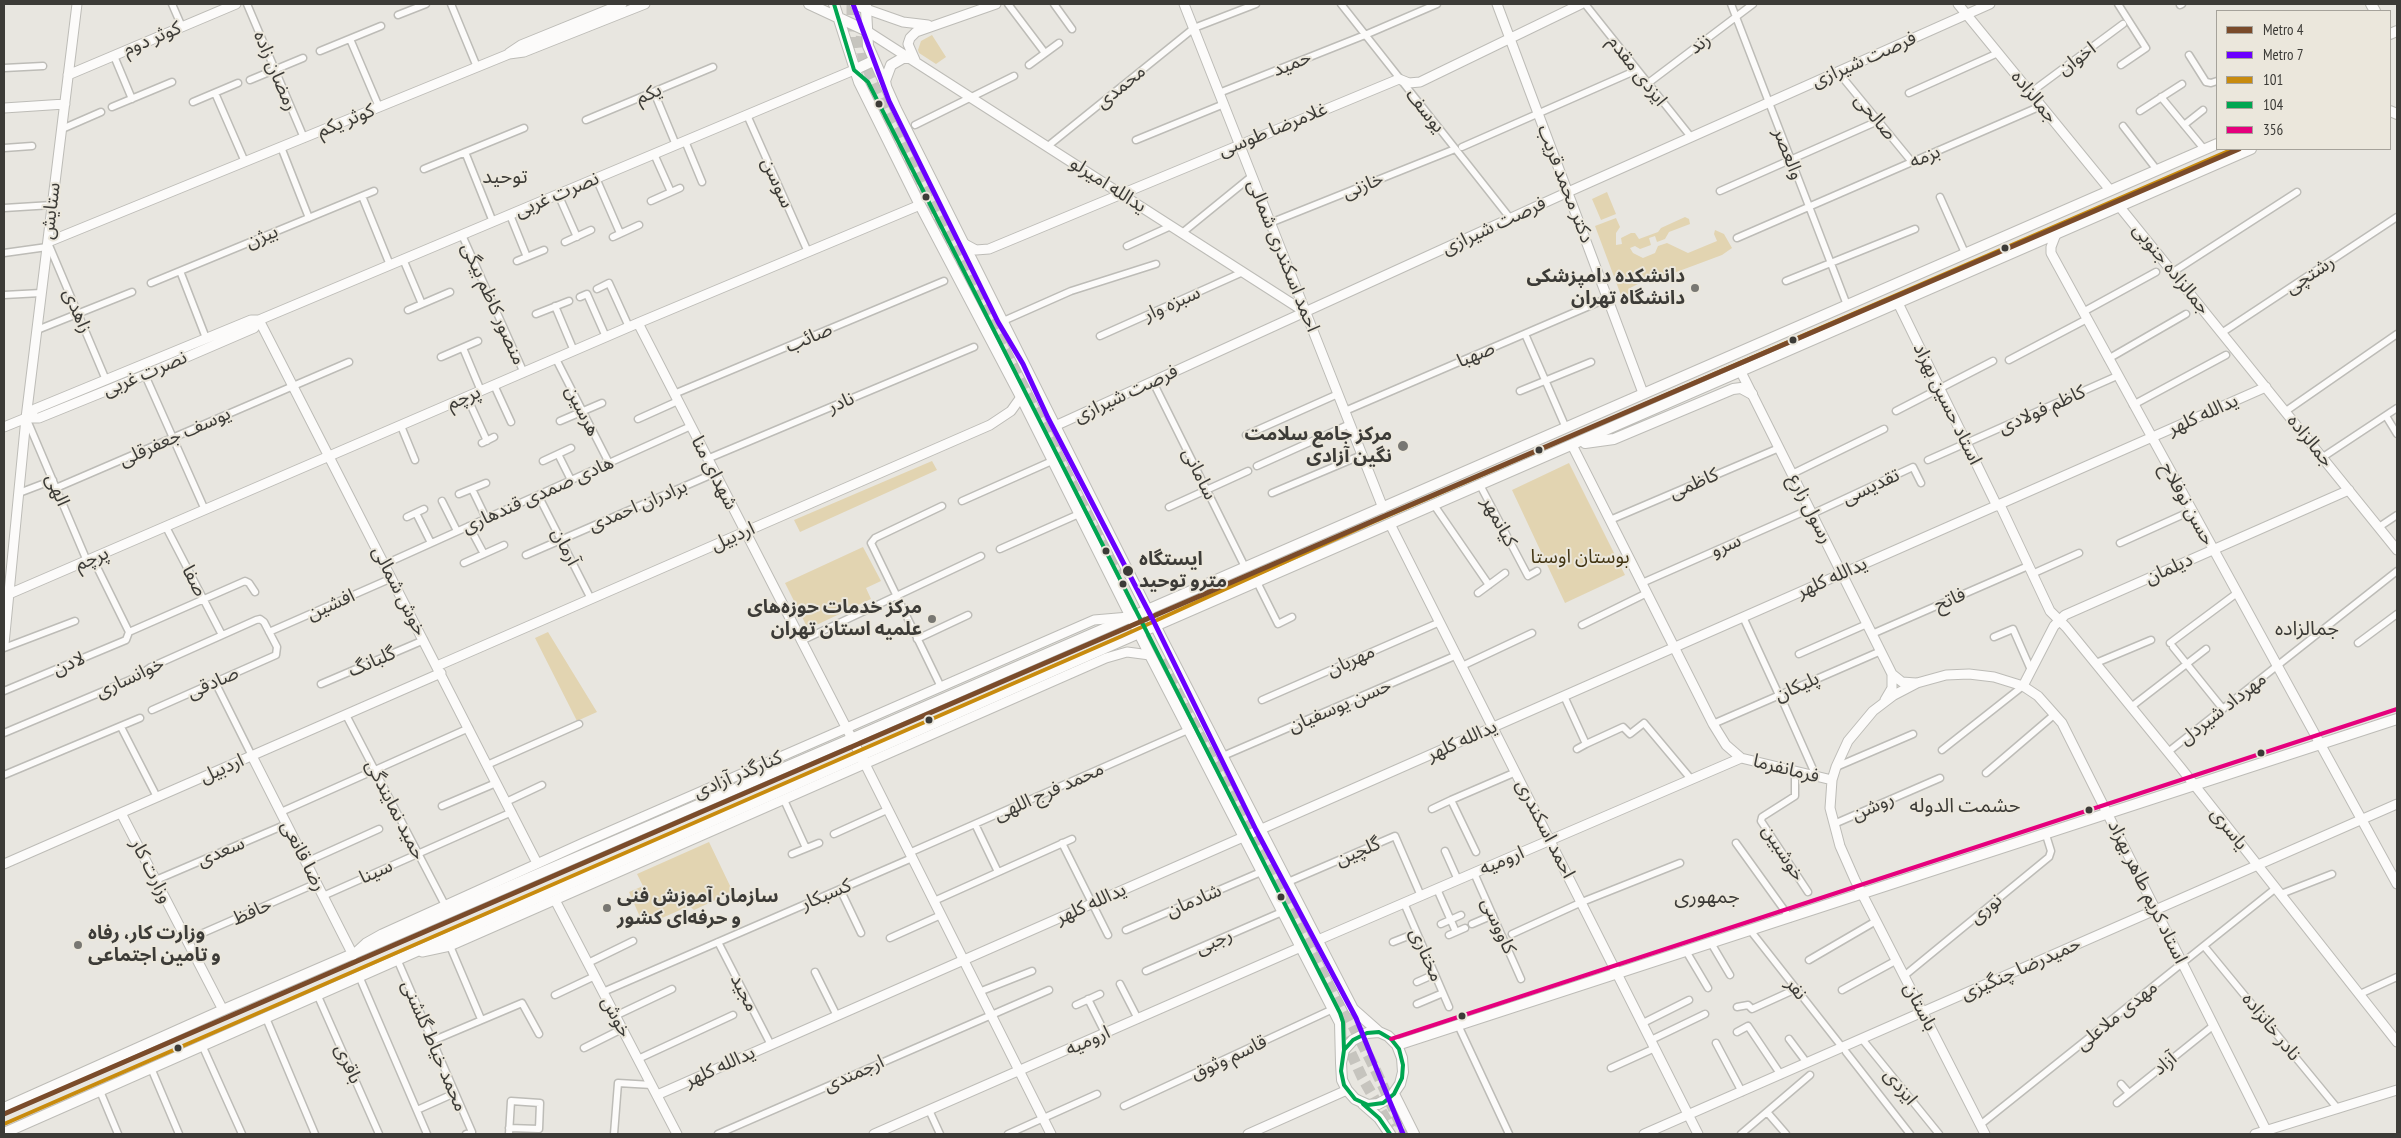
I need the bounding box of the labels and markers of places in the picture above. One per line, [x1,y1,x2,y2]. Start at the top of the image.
unlabelled marker [874,99,884,109]
unlabelled marker [921,192,931,202]
unlabelled marker [2000,243,2010,253]
place label: دانشکده دامپزشکی دانشگاه تهران [1527,266,1685,310]
marker: دانشکده دامپزشکی دانشگاه تهران [1689,282,1701,294]
unlabelled marker [1788,335,1798,345]
place label: مرکز جامع سلامت نگین آزادی [1245,424,1392,468]
marker: مرکز جامع سلامت نگین آزادی [1396,439,1410,453]
unlabelled marker [1534,445,1544,455]
unlabelled marker [1101,546,1111,556]
place label: ایستگاه مترو توحید [1139,549,1227,593]
marker: ایستگاه مترو توحید [1121,564,1135,578]
unlabelled marker [1118,579,1128,589]
place label: مرکز خدمات حوزه‌های علمیه استان تهران [747,597,922,641]
marker: مرکز خدمات حوزه‌های علمیه استان تهران [926,613,938,625]
unlabelled marker [924,715,934,725]
unlabelled marker [2256,748,2266,758]
unlabelled marker [2084,805,2094,815]
place label: سازمان آموزش فنی و حرفه‌ای کشور [617,886,779,930]
unlabelled marker [1276,892,1286,902]
marker: سازمان آموزش فنی و حرفه‌ای کشور [601,902,613,914]
place label: وزارت کار، رفاه و تامین اجتماعی [88,923,221,967]
marker: وزارت کار، رفاه و تامین اجتماعی [72,939,84,951]
unlabelled marker [1457,1011,1467,1021]
unlabelled marker [173,1043,183,1053]

